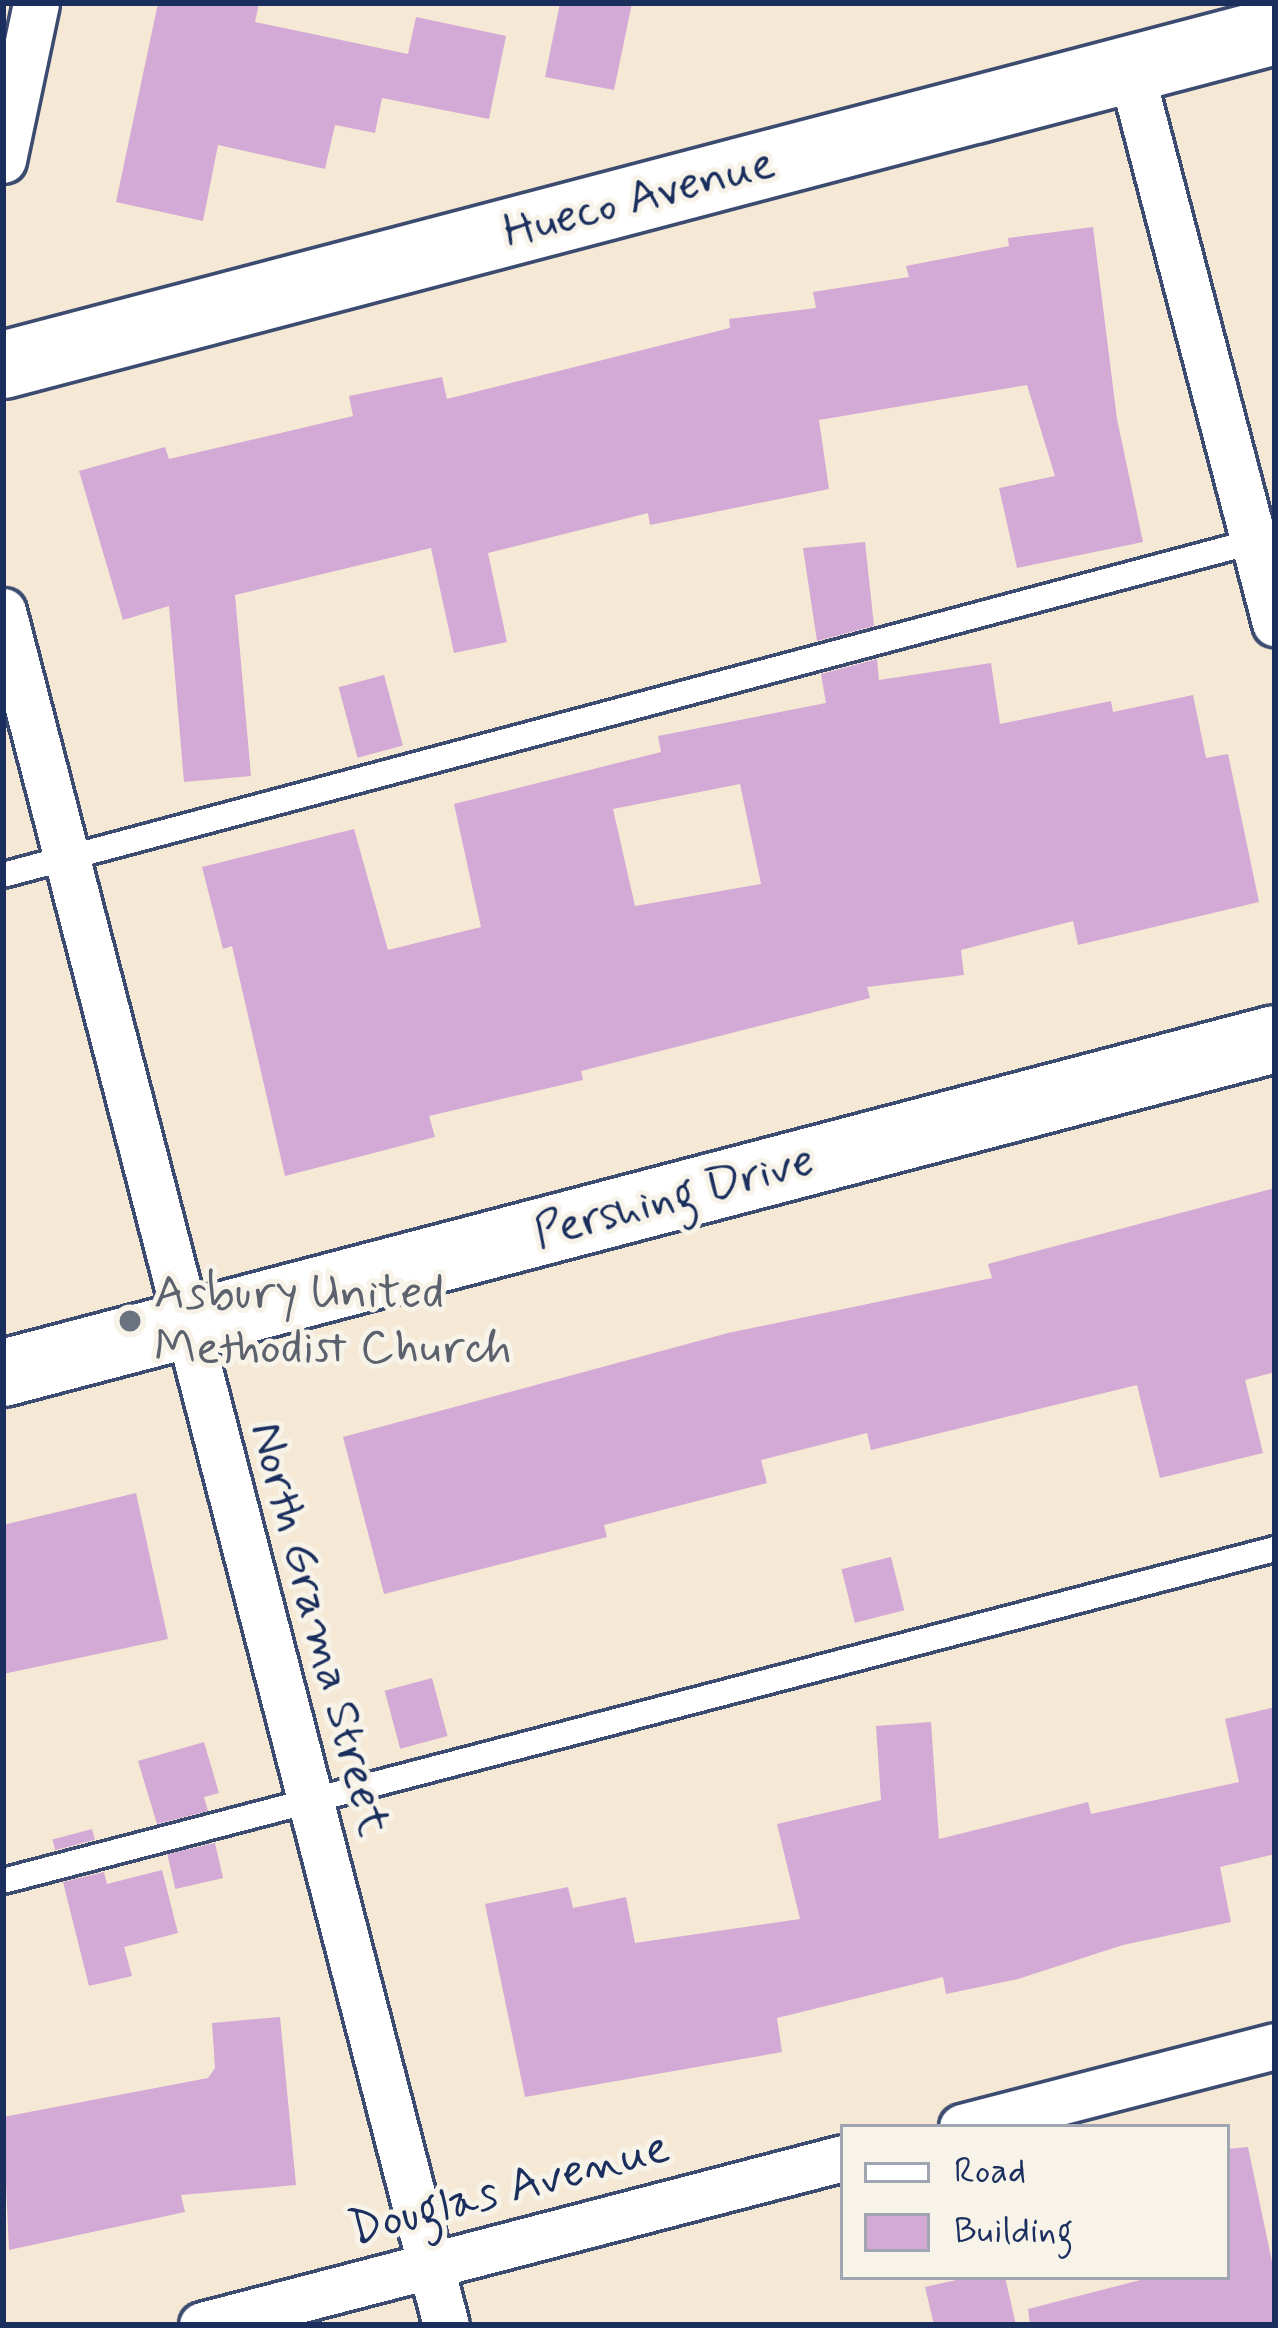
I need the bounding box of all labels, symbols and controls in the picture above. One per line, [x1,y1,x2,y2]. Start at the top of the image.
street label: Hueco Avenue [497,134,781,262]
street label: Pershing Drive [529,1132,819,1262]
place label: Asbury United Methodist Church [154,1264,512,1377]
marker: Asbury United Methodist Church [117,1308,143,1334]
street label: North Grama Street [236,1416,402,1842]
street label: Douglas Avenue [349,2120,669,2258]
legend [840,2124,1230,2280]
text: Road [954,2149,1026,2196]
text: Building [954,2209,1073,2256]

